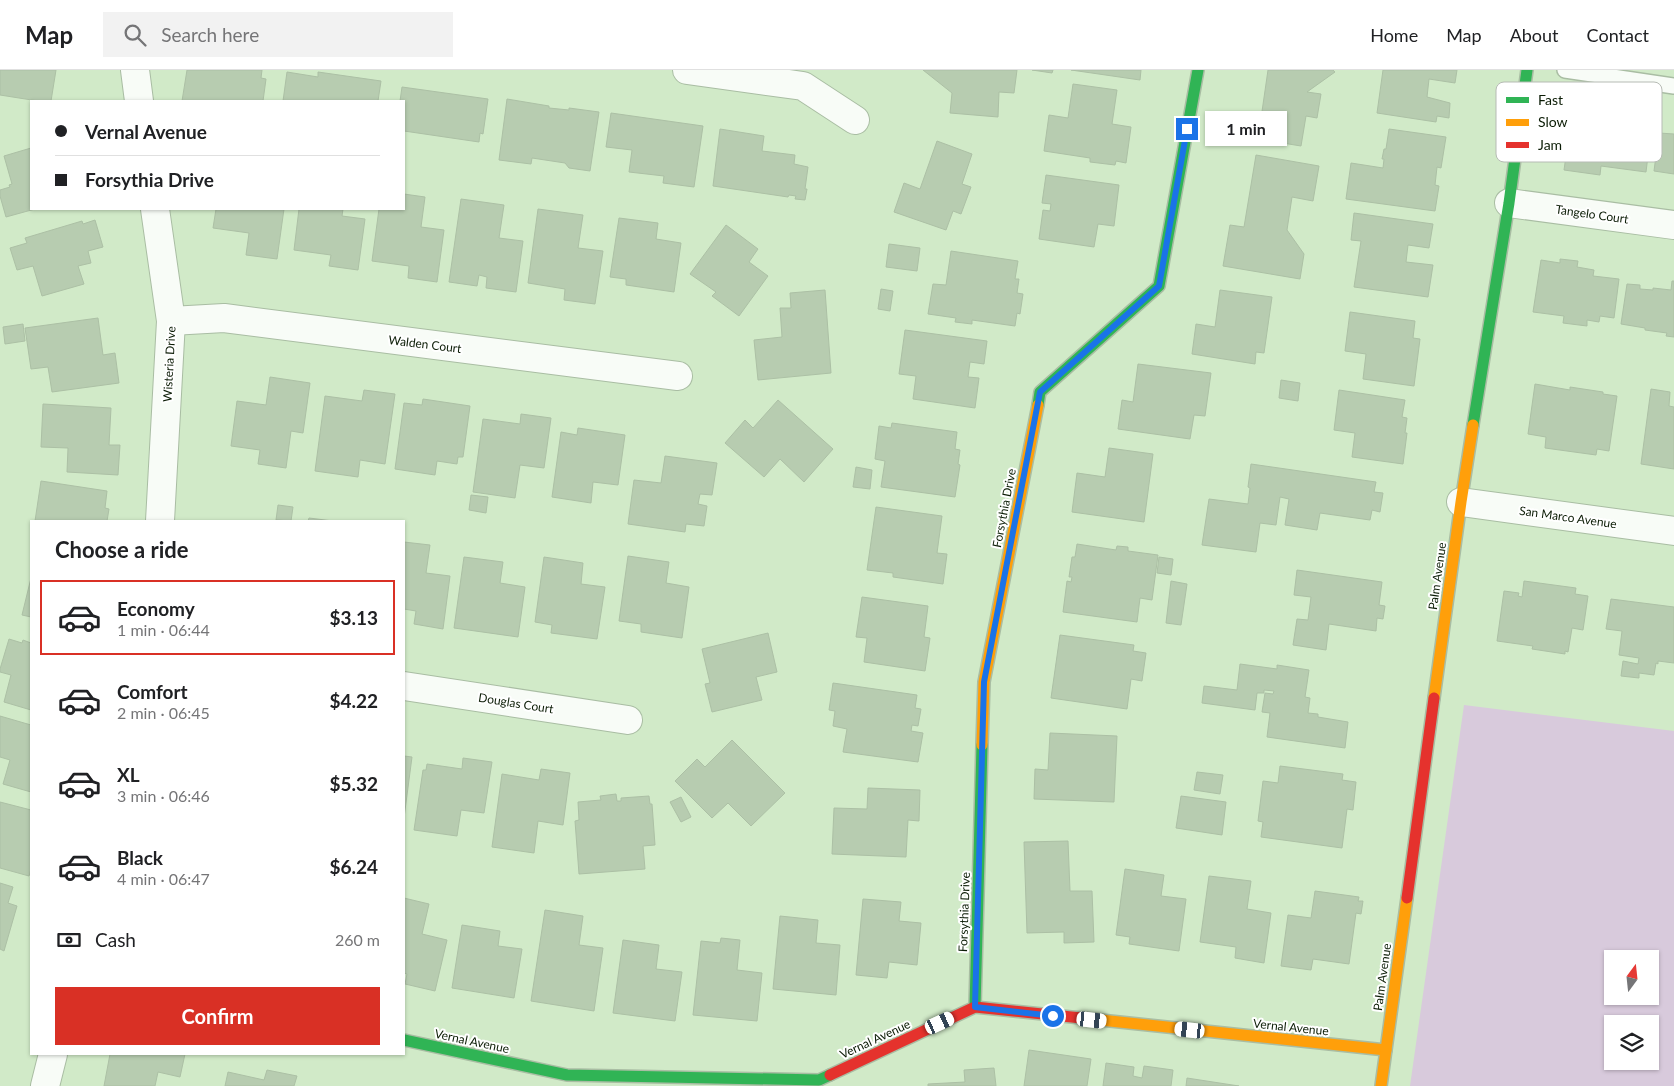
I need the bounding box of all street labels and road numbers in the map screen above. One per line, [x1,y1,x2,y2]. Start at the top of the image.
street label: Tangelo Court [1554,201,1630,227]
street label: Wisteria Drive [160,326,178,402]
street label: Walden Court [388,332,463,356]
street label: Forsythia Drive [989,467,1019,549]
street label: San Marco Avenue [1518,503,1618,531]
street label: Palm Avenue [1425,541,1449,611]
street label: Douglas Court [477,690,555,716]
street label: Forsythia Drive [955,872,973,952]
street label: Palm Avenue [1370,942,1394,1012]
street label: Vernal Avenue [837,1016,913,1062]
street label: Vernal Avenue [1253,1016,1329,1038]
street label: Vernal Avenue [433,1026,511,1056]

